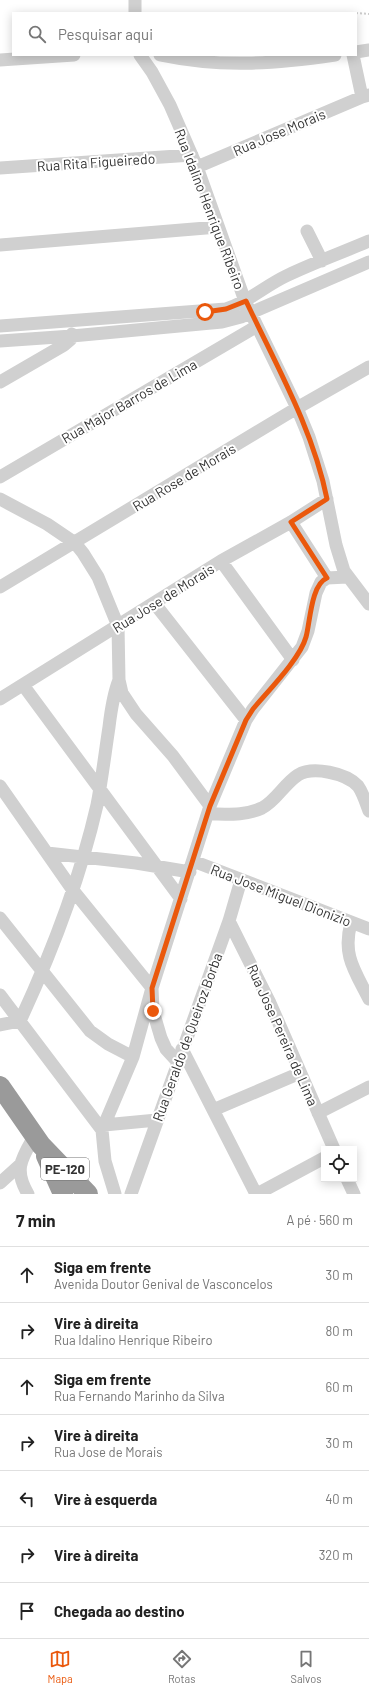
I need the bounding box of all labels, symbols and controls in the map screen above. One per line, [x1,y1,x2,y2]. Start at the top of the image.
search box [12,12,357,56]
icon: search [26,23,48,45]
text: Pesquisar aqui [58,25,153,43]
street label: Rua Jose Morais [230,105,328,159]
street label: Rua Idalino Henrique Ribeiro [171,126,249,292]
street label: Rua Rita Figueiredo [36,149,156,175]
route start [196,303,214,321]
street label: Rua Major Barros de Lima [58,355,200,447]
street label: Rua Rose de Morais [129,439,239,514]
street label: Rua Jose de Morais [109,560,217,636]
street label: Rua Jose Miguel Dionizio [208,860,354,930]
street label: Rua Geraldo de Queiroz Borba [149,950,225,1124]
street label: Rua Jose Pereira de Lima [244,961,322,1109]
route end [144,1002,162,1020]
map controls [321,1146,357,1182]
button: locate [321,1146,357,1182]
road number: PE-120 [41,1158,89,1180]
text: 7 min [16,1210,56,1230]
text: A pé · 560 m [286,1212,353,1228]
text: Siga em frente [54,1258,151,1276]
icon: ahead [16,1264,38,1286]
text: 30 m [326,1267,353,1283]
text: Avenida Doutor Genival de Vasconcelos [54,1276,273,1292]
text: Vire à direita [54,1314,138,1332]
icon: right [16,1320,38,1342]
text: 80 m [326,1323,353,1339]
text: Rua Idalino Henrique Ribeiro [54,1332,213,1348]
text: Siga em frente [54,1370,151,1388]
icon: ahead [16,1376,38,1398]
text: 60 m [326,1379,353,1395]
text: Rua Fernando Marinho da Silva [54,1388,225,1404]
text: Vire à direita [54,1426,138,1444]
icon: right [16,1432,38,1454]
text: 30 m [326,1435,353,1451]
text: Rua Jose de Morais [54,1444,162,1460]
icon: left [16,1488,38,1510]
text: Vire à esquerda [54,1490,157,1508]
text: 40 m [325,1491,353,1507]
icon: right [16,1544,38,1566]
text: Vire à direita [54,1546,138,1564]
text: 320 m [319,1547,353,1563]
icon: arrive [16,1600,38,1622]
text: Chegada ao destino [54,1602,185,1620]
tab: Mapa [48,1648,73,1685]
tab: Rotas [168,1648,195,1685]
tab: Salvos [291,1648,321,1685]

